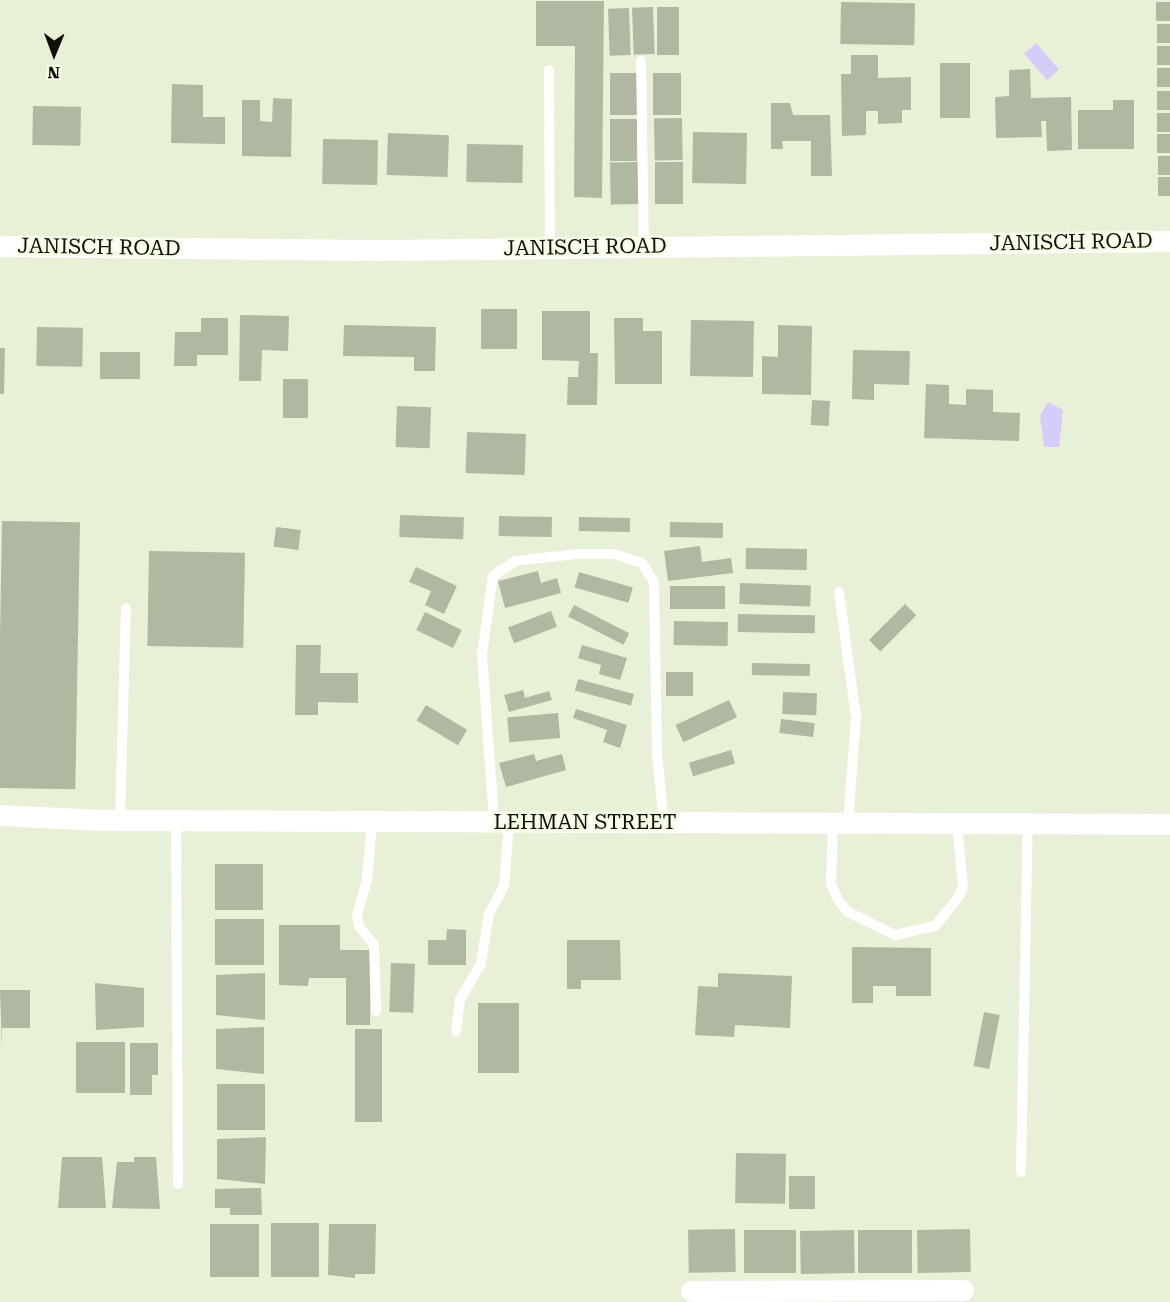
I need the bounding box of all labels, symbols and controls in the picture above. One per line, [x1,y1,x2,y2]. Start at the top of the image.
north arrow [24,24,84,84]
text: N [47,63,60,82]
street label: JANISCH ROAD [989,228,1153,256]
street label: JANISCH ROAD [17,233,181,261]
street label: JANISCH ROAD [503,233,667,261]
street label: LEHMAN STREET [494,809,676,835]

